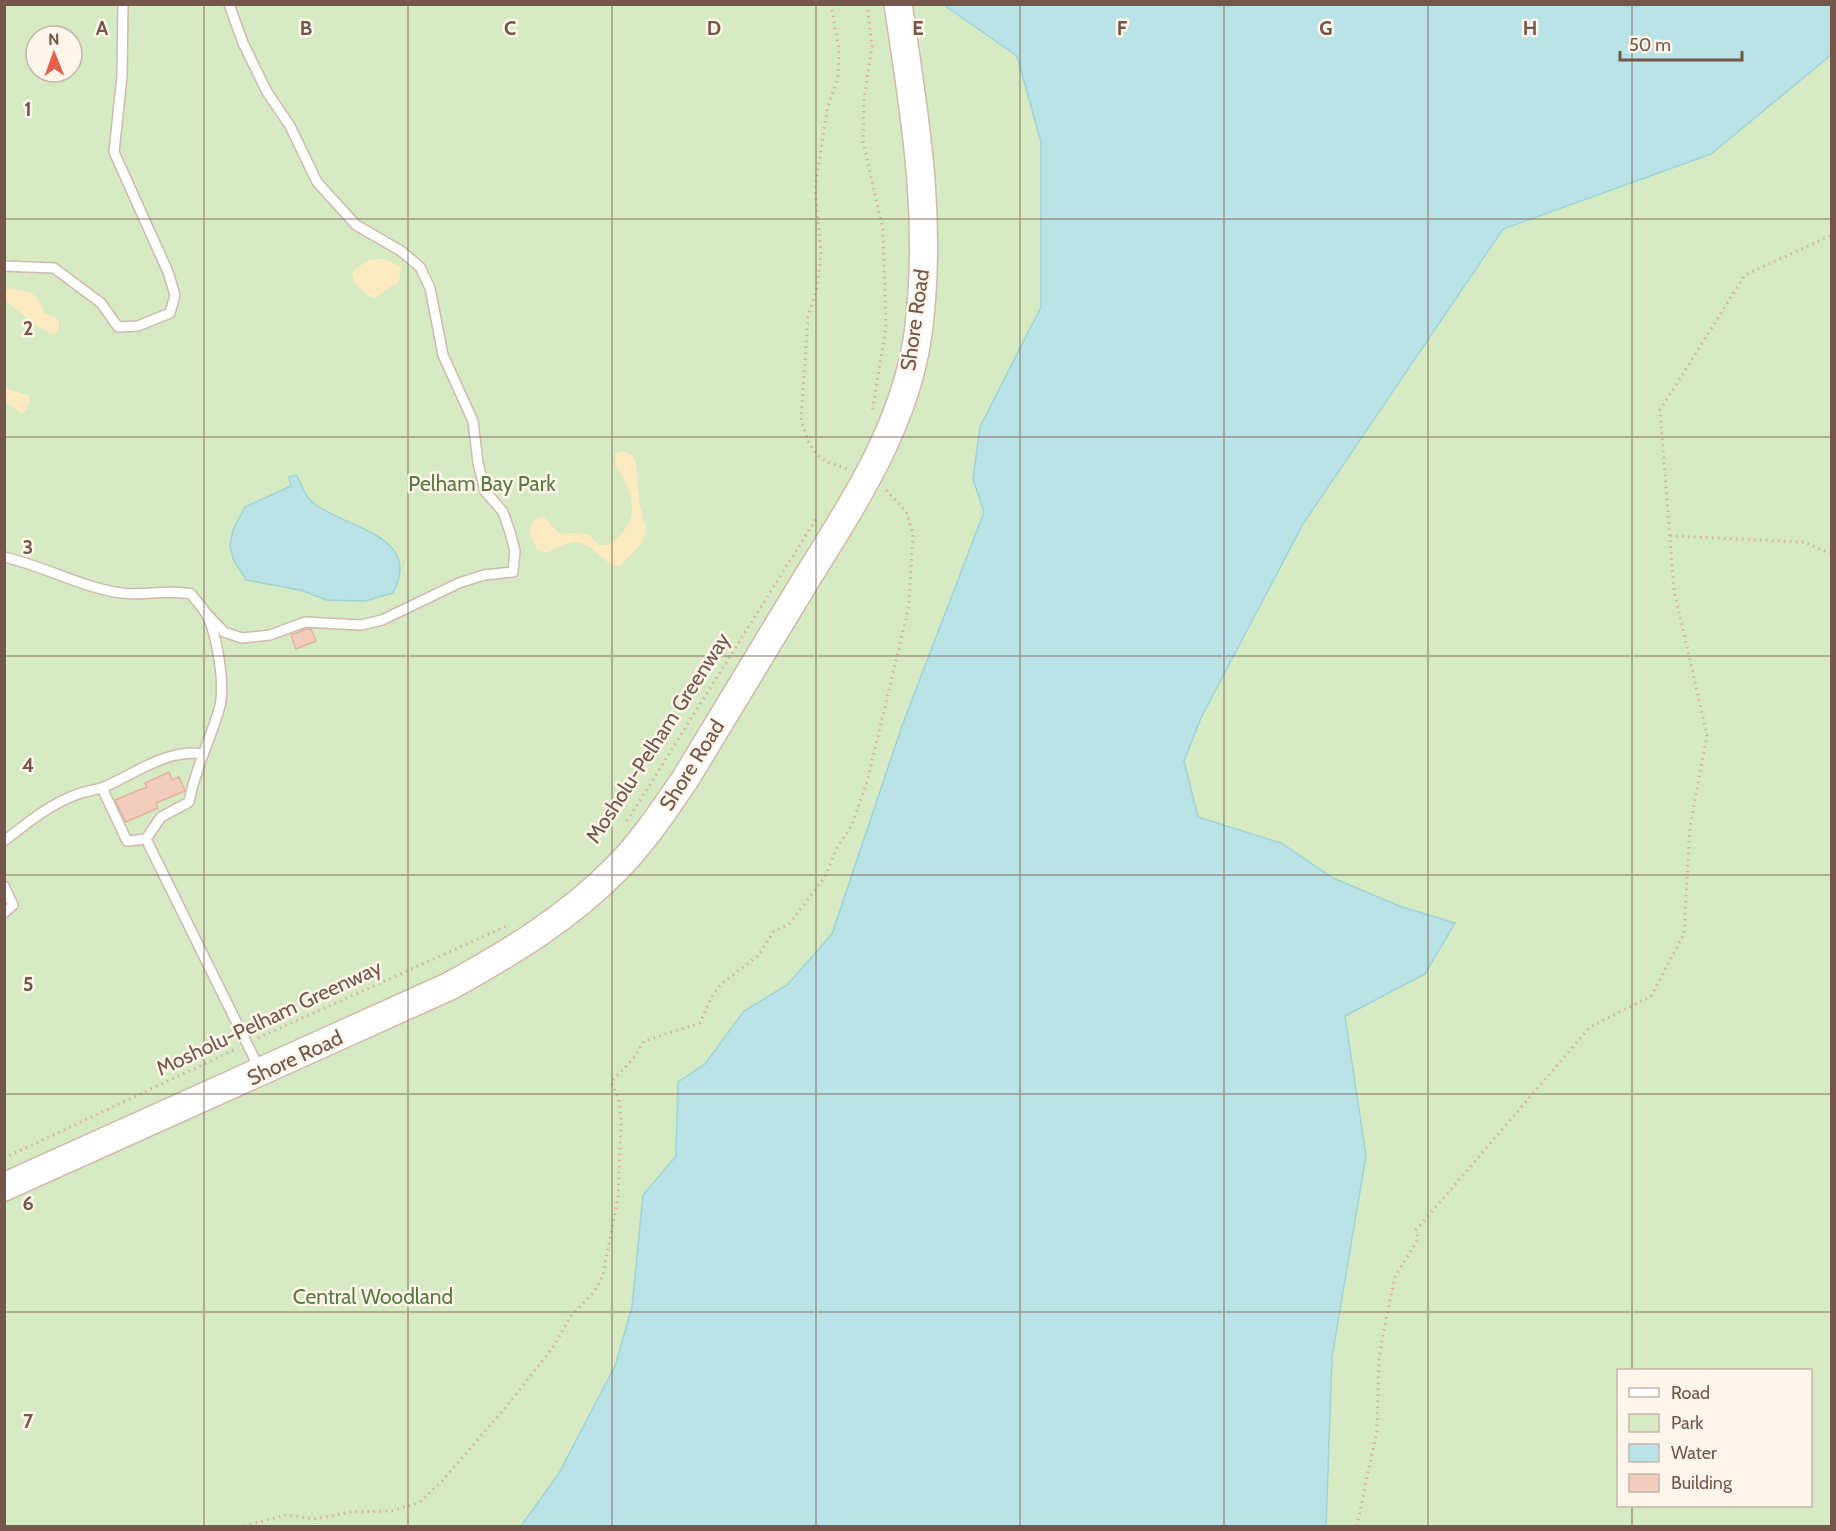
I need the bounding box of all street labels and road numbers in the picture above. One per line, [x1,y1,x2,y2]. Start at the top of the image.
street label: Shore Road [895,267,934,372]
street label: Mosholu-Pelham Greenway [580,628,735,848]
street label: Shore Road [654,715,729,815]
street label: Mosholu-Pelham Greenway [152,954,386,1081]
street label: Shore Road [243,1025,347,1091]

